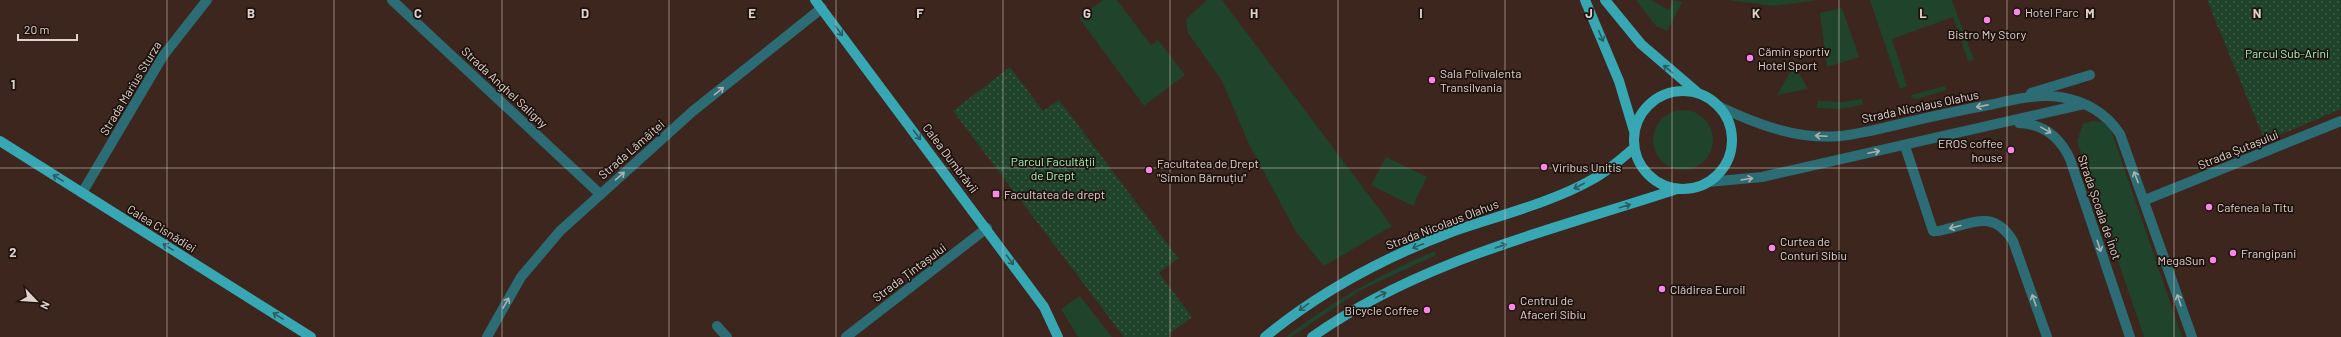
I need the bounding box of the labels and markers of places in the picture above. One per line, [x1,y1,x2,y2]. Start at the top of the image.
place label: Hotel Parc [2025,5,2079,19]
marker: Hotel Parc [2012,7,2022,17]
marker: Bistro My Story [1982,15,1992,25]
place label: Bistro My Story [1948,27,2027,41]
place label: Cămin sportiv Hotel Sport [1758,44,1830,72]
marker: Cămin sportiv Hotel Sport [1745,53,1755,63]
place label: Sala Polivalenta Transilvania [1440,66,1521,94]
marker: Sala Polivalenta Transilvania [1427,75,1437,85]
place label: EROS coffee house [1938,136,2003,164]
marker: EROS coffee house [2006,145,2016,155]
place label: Facultatea de Drept "Simion Bărnuțiu" [1157,156,1259,184]
place label: Viribus Unitis [1552,160,1621,174]
marker: Viribus Unitis [1539,162,1549,172]
marker: Facultatea de Drept "Simion Bărnuțiu" [1144,165,1154,175]
place label: Facultatea de drept [1004,187,1105,201]
marker: Facultatea de drept [991,189,1001,199]
place label: Cafenea la Titu [2217,200,2293,214]
marker: Cafenea la Titu [2204,202,2214,212]
place label: Curtea de Conturi Sibiu [1780,234,1847,262]
marker: Curtea de Conturi Sibiu [1767,243,1777,253]
place label: Frangipani [2241,246,2296,260]
marker: Frangipani [2228,248,2238,258]
place label: MegaSun [2158,253,2205,267]
marker: MegaSun [2208,255,2218,265]
place label: Clădirea Euroil [1670,282,1745,296]
marker: Clădirea Euroil [1657,284,1667,294]
place label: Centrul de Afaceri Sibiu [1520,293,1586,321]
marker: Centrul de Afaceri Sibiu [1507,302,1517,312]
place label: Bicycle Coffee [1345,303,1419,317]
marker: Bicycle Coffee [1422,305,1432,315]

